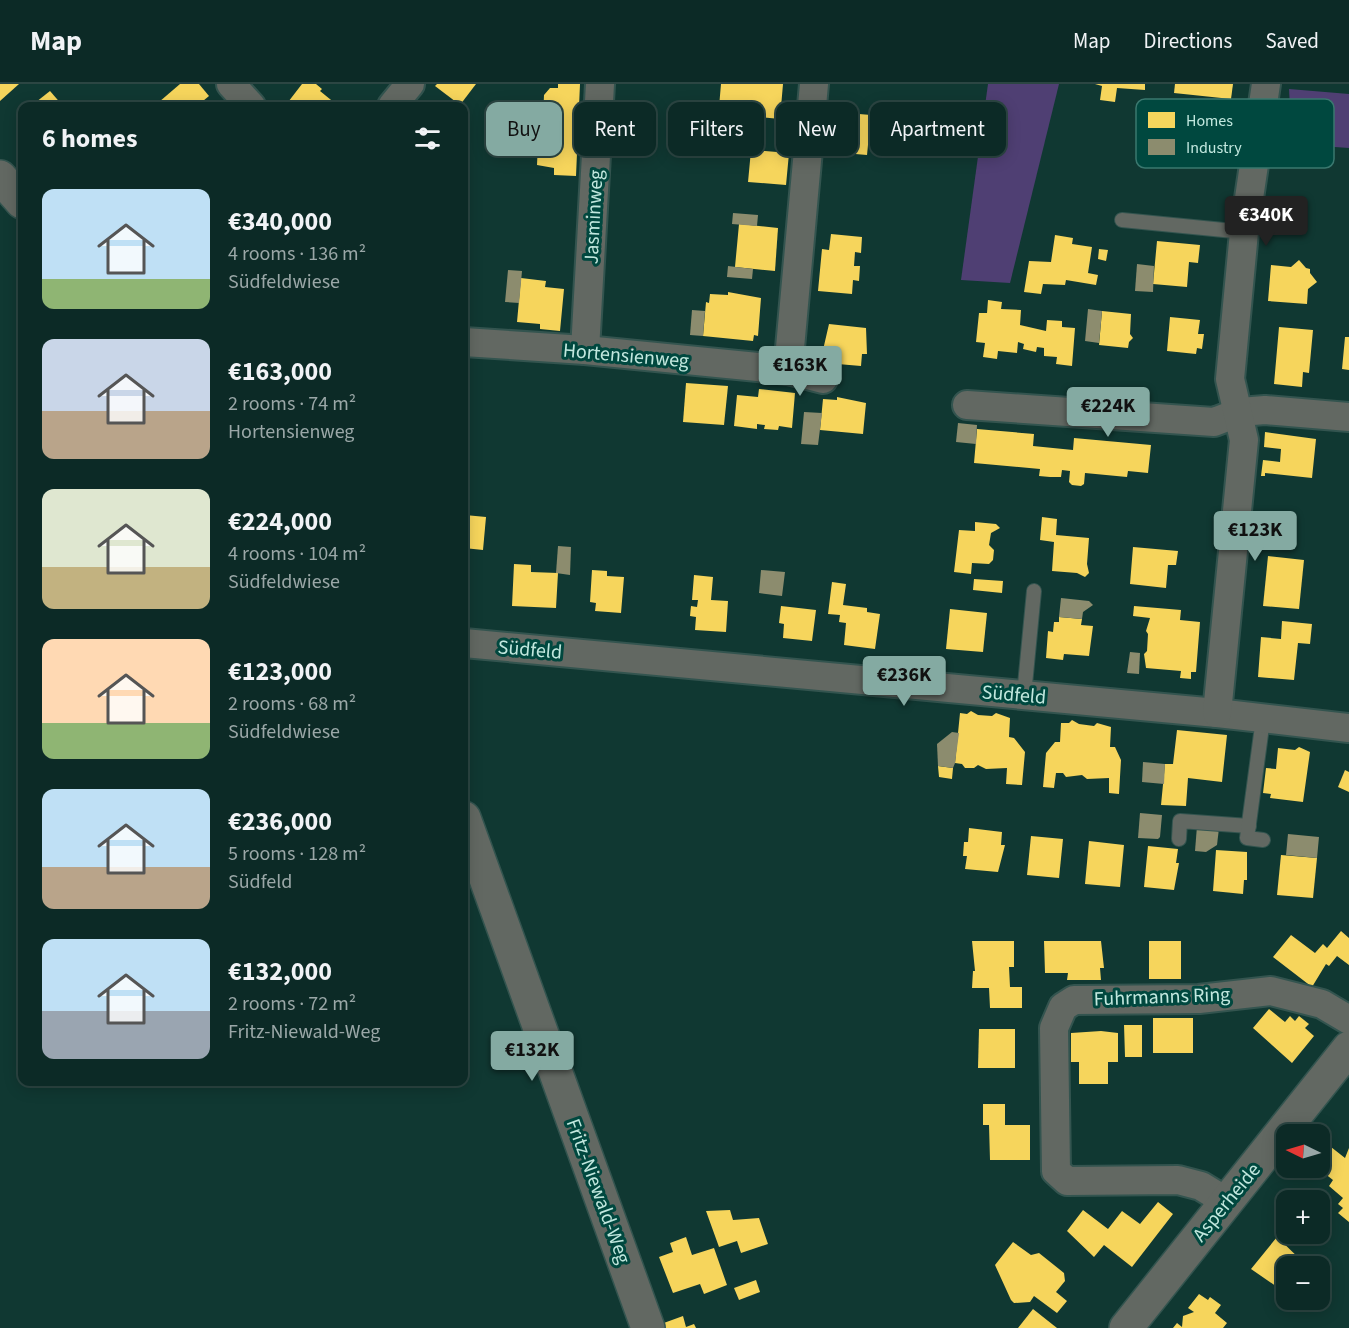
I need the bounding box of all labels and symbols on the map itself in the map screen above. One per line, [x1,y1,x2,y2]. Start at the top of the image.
legend [1136,99,1334,168]
text: Homes [1186,110,1233,132]
text: Industry [1186,137,1242,159]
street label: Jasminweg [578,169,610,265]
pin: €340K [1224,196,1308,247]
street label: Hortensienweg [562,337,690,375]
pin: €163K [758,346,842,397]
pin: €224K [1066,387,1150,438]
pin: €123K [1213,511,1297,562]
street label: Südfeld [497,633,563,667]
pin: €236K [862,656,946,707]
street label: Südfeld [981,678,1047,712]
street label: Fuhrmanns Ring [1093,981,1231,1013]
pin: €132K [490,1031,574,1082]
street label: Fritz-Niewald-Weg [559,1115,637,1268]
north arrow [1276,1124,1330,1178]
street label: Asperheide [1186,1157,1267,1248]

